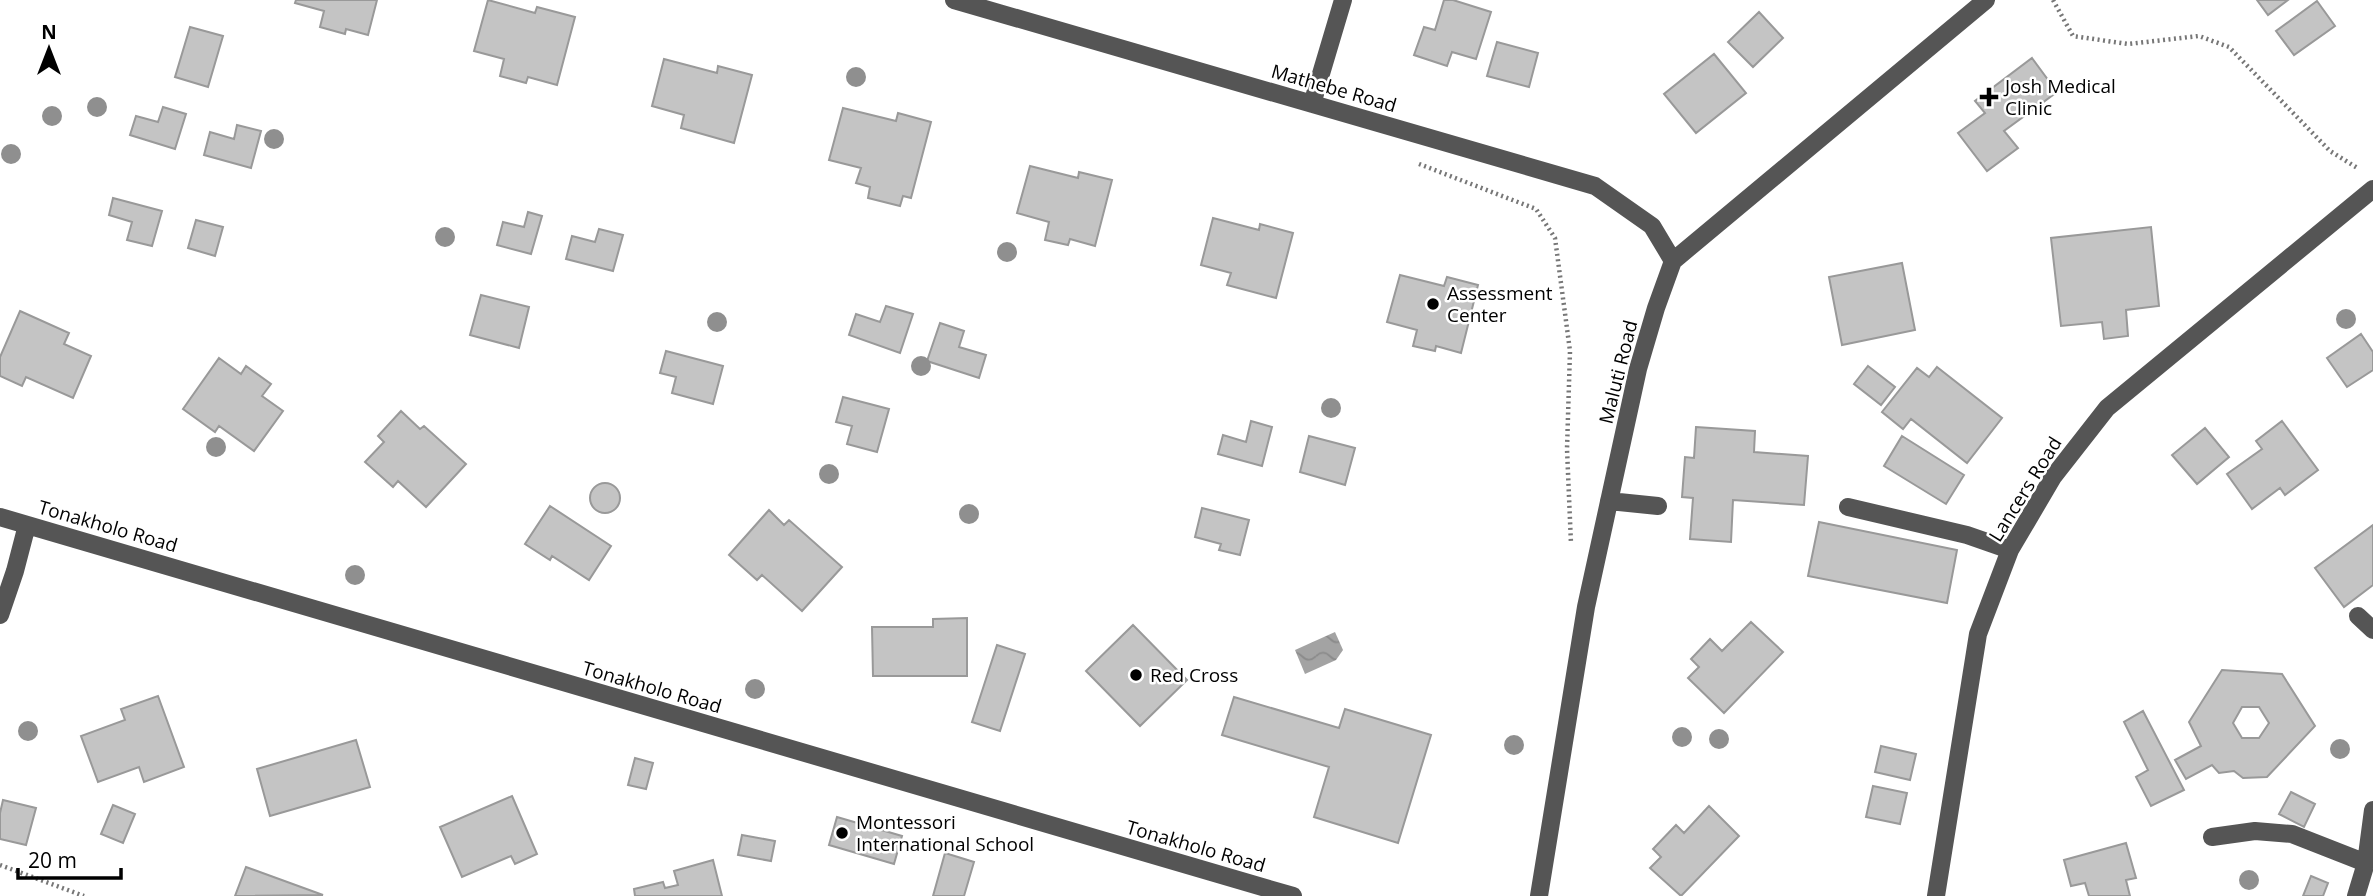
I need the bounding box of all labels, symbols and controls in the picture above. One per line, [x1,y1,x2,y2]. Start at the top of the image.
north arrow [14,14,84,84]
text: N [41,19,57,45]
street label: Mathebe Road [1268,58,1400,118]
place label: Josh Medical Clinic [2003,73,2116,121]
marker: Josh Medical Clinic [1979,87,1999,107]
place label: Assessment Center [1447,280,1553,328]
marker: Assessment Center [1425,296,1441,312]
street label: Maluti Road [1593,317,1643,427]
street label: Lancers Road [1982,432,2068,546]
street label: Tonakholo Road [35,494,181,558]
street label: Tonakholo Road [579,655,725,719]
place label: Red Cross [1150,662,1238,688]
marker: Red Cross [1128,667,1144,683]
place label: Montessori International School [856,809,1034,857]
street label: Tonakholo Road [1123,814,1269,878]
marker: Montessori International School [834,825,850,841]
scale bar [18,836,121,880]
text: 20 m [28,846,77,874]

